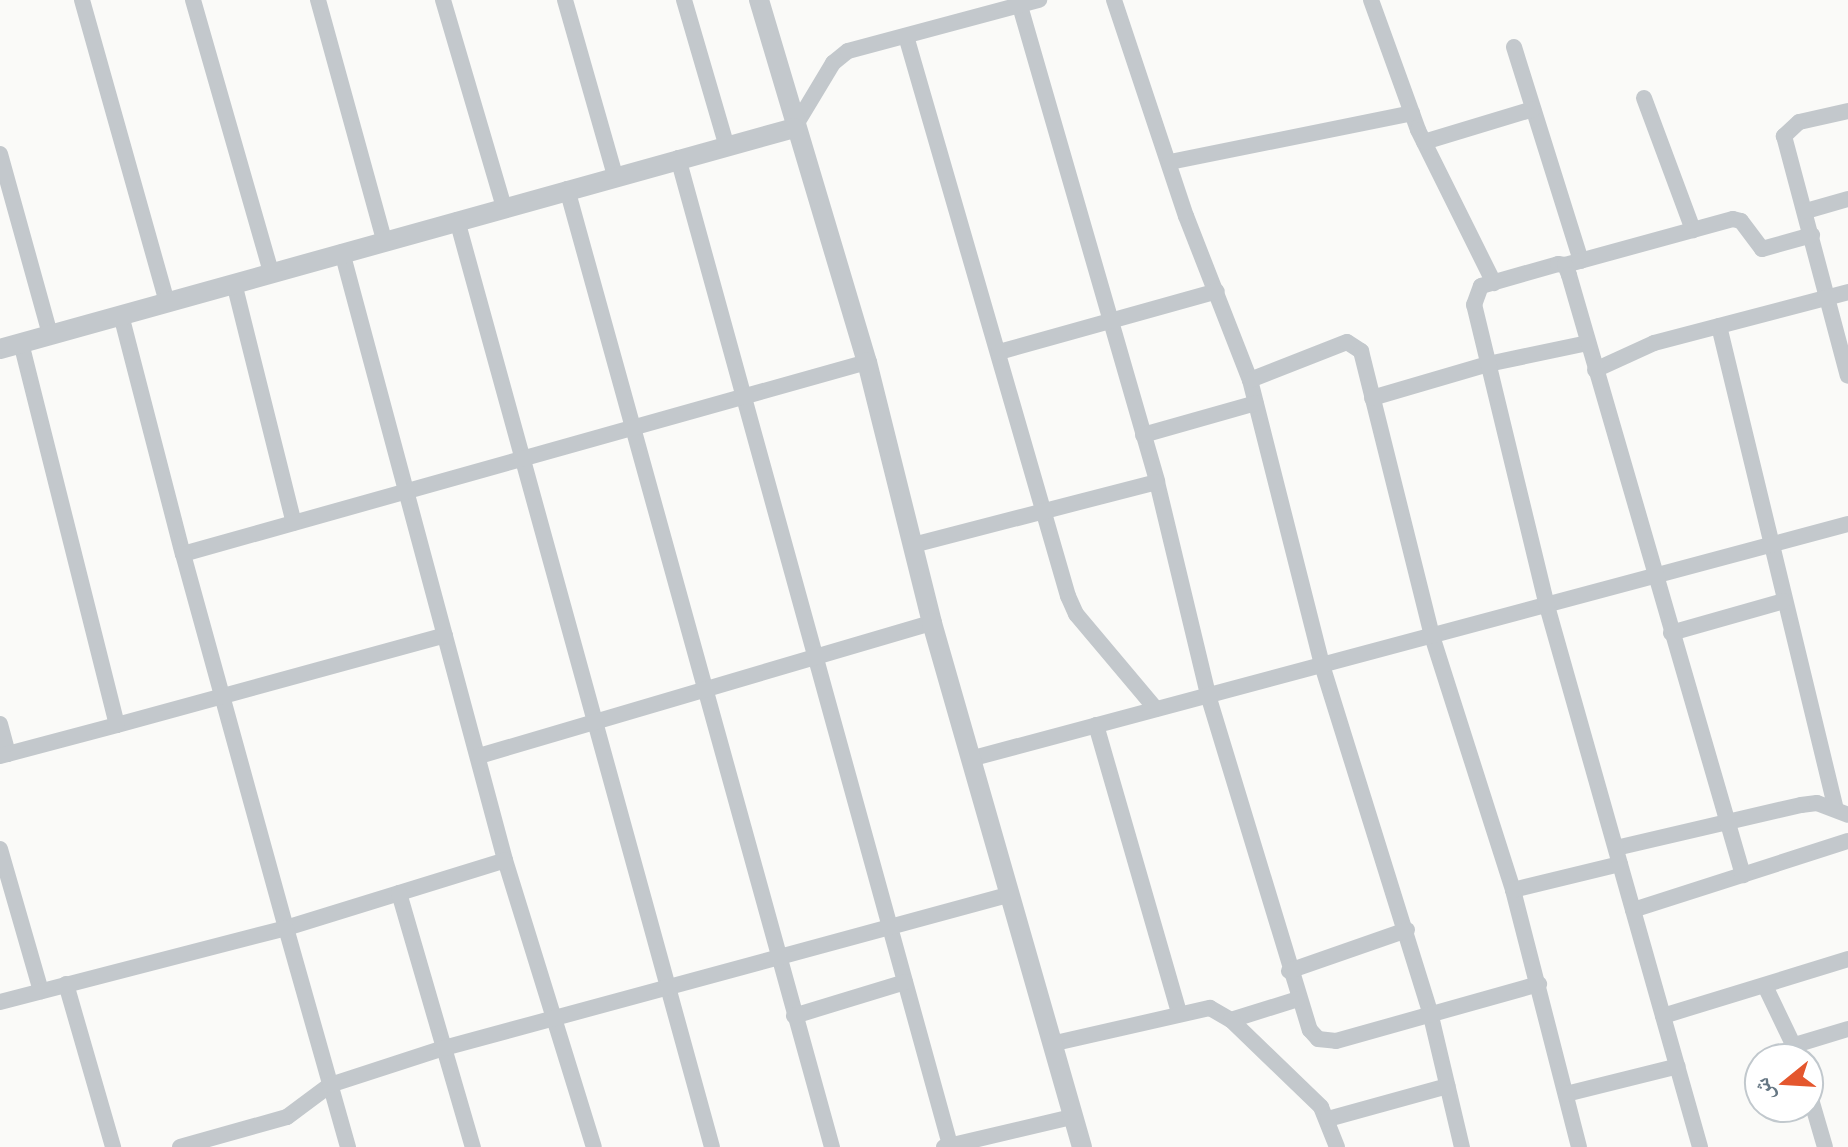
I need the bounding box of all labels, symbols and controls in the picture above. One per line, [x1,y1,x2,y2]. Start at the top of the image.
north arrow [1744,1043,1824,1123]
text: ش [1747,1075,1779,1105]

